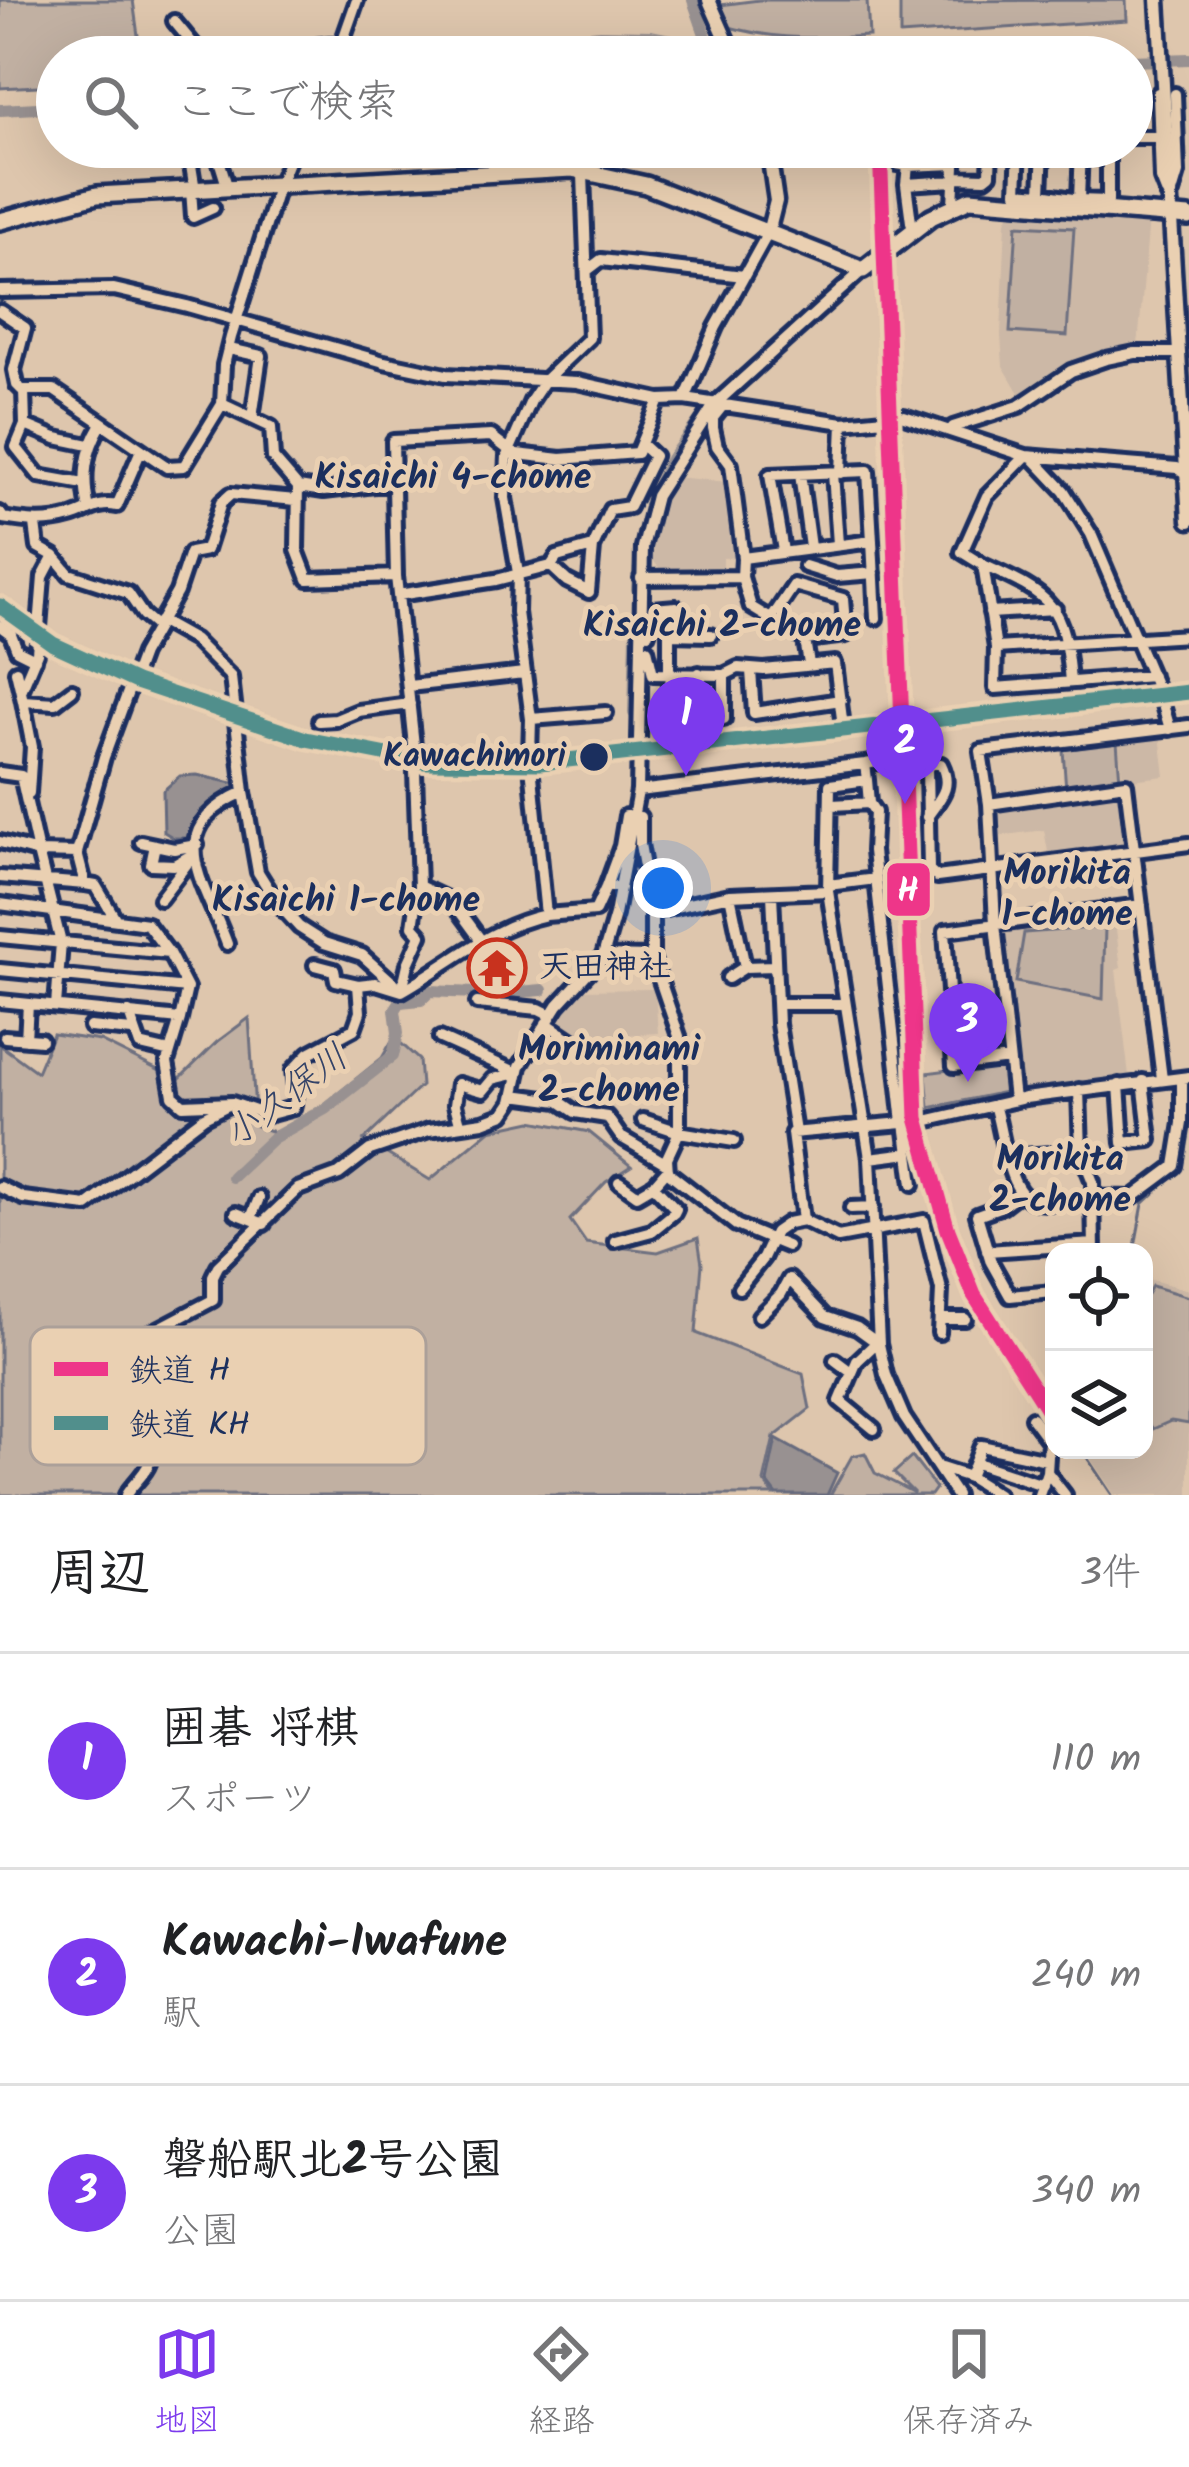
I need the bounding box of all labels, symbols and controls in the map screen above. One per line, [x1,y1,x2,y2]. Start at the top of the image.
search box [36,36,1153,168]
text: ここで検索 [174,68,399,140]
icon: search [78,69,144,135]
district label: Kisaichi 4-chome [315,450,592,507]
district label: Kisaichi 2-chome [583,598,861,655]
pin: 1 [647,677,725,776]
pin: 2 [866,705,944,804]
place label: Kawachimori [383,731,567,784]
marker: Kawachimori [577,740,611,774]
district label: Morikita 1-chome [1001,846,1133,944]
your location [633,858,693,918]
line badge: H [885,861,932,918]
text: H [897,866,919,919]
district label: Kisaichi 1-chome [212,873,480,930]
temple icon: 天田神社 [466,937,528,999]
place label: 天田神社 [539,942,671,995]
pin: 3 [929,983,1007,1082]
district label: Moriminami 2-chome [518,1022,701,1120]
water label: 小久保川 [212,1031,362,1163]
district label: Morikita 2-chome [989,1132,1131,1230]
map controls [1045,1243,1153,1459]
button: locate [1045,1243,1153,1351]
legend [30,1327,426,1465]
text: 鉄道 H [129,1346,230,1399]
button: layers [1045,1351,1153,1459]
text: 鉄道 KH [129,1400,250,1453]
text: 周辺 [48,1535,150,1616]
text: 3件 [1080,1544,1141,1606]
text: 囲碁 将棋 [162,1694,359,1766]
text: 1 [81,1730,93,1792]
text: 110 m [1050,1730,1141,1792]
text: スポーツ [162,1770,317,1832]
text: Kawachi-Iwafune [162,1908,507,1980]
text: 2 [76,1946,98,2008]
text: 240 m [1031,1946,1141,2008]
text: 駅 [162,1984,201,2046]
text: 磐船駅北2号公園 [162,2126,503,2198]
text: 3 [76,2162,98,2224]
text: 340 m [1031,2162,1141,2224]
text: 公園 [162,2202,240,2264]
tab: 地図 [154,2321,220,2449]
tab: 経路 [528,2321,594,2449]
tab: 保存済み [903,2321,1035,2449]

